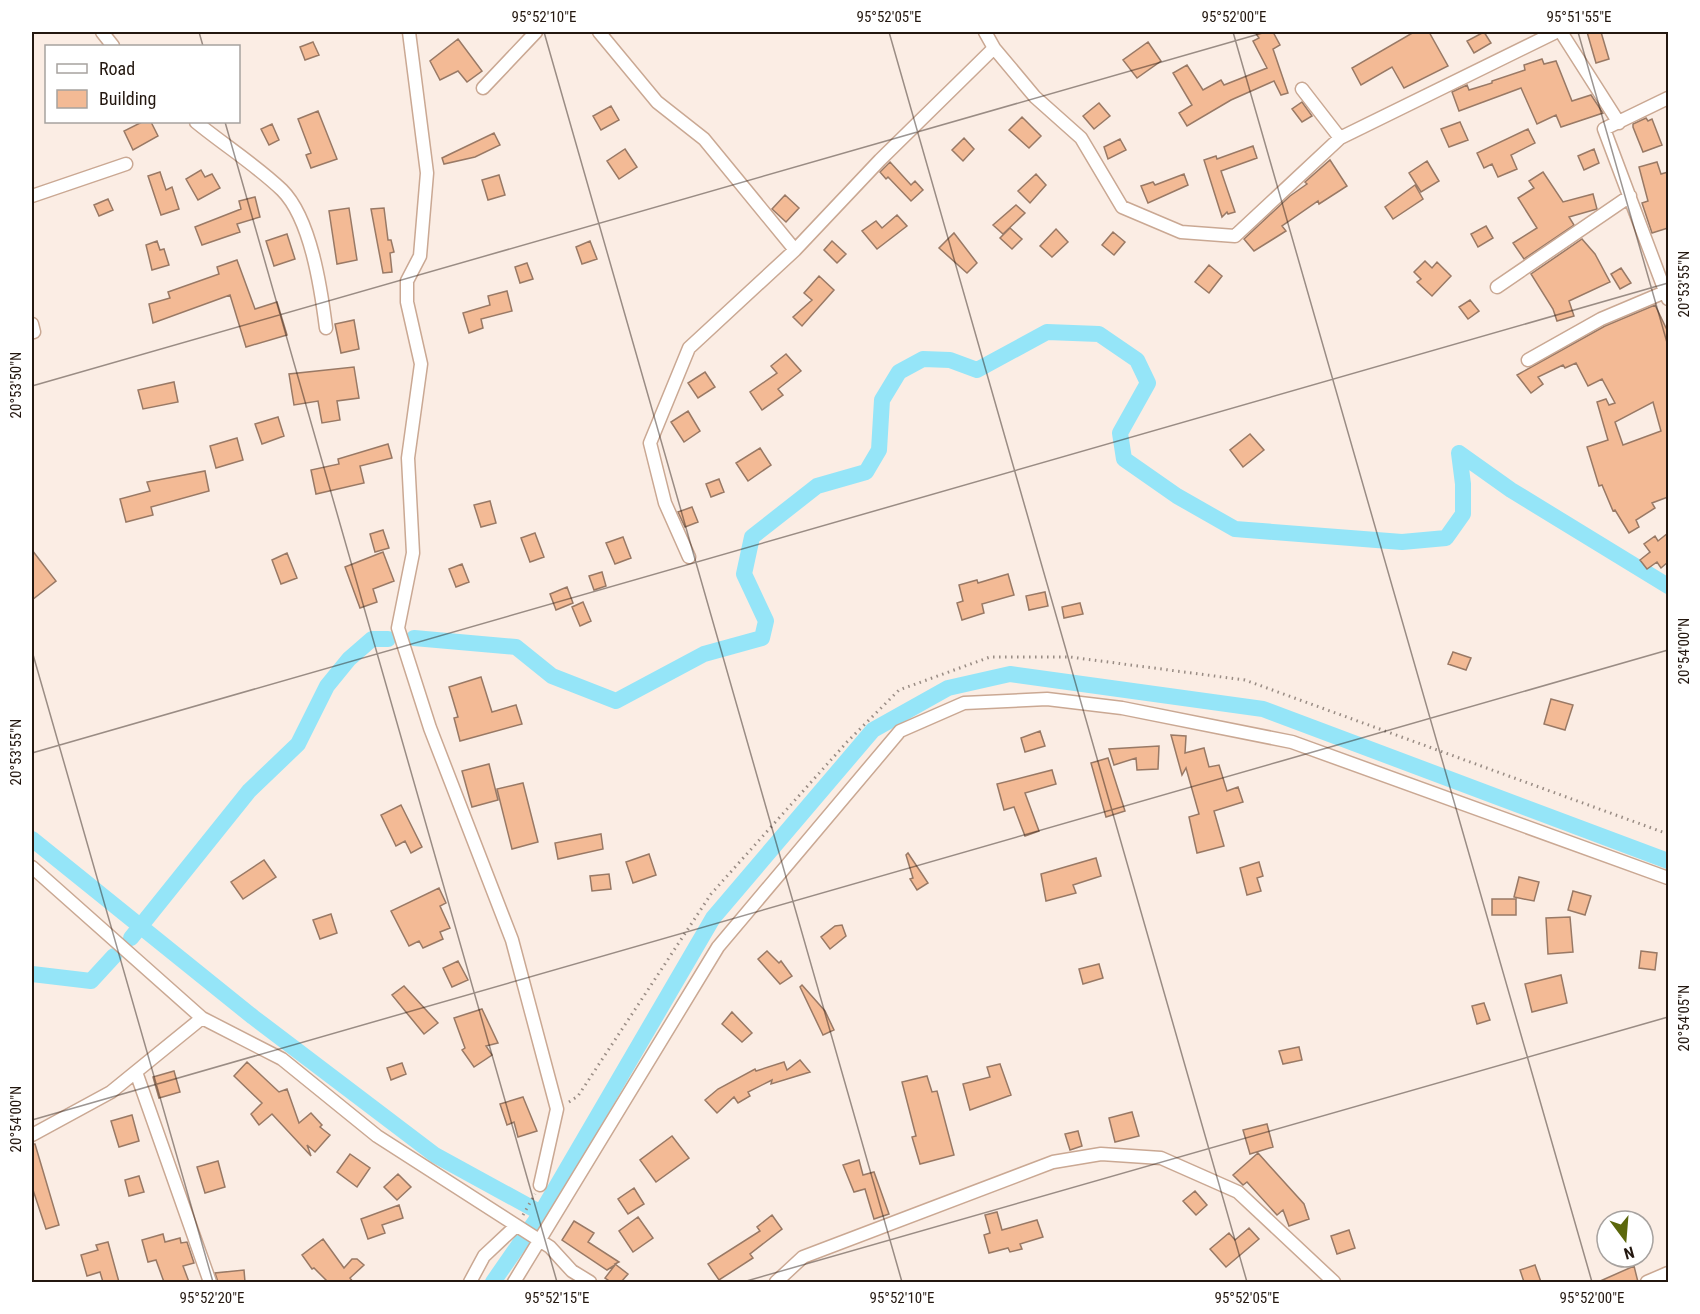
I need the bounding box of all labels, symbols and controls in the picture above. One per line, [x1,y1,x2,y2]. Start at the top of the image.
text: 95°52'10"E [512,8,576,26]
text: 95°52'05"E [857,8,921,26]
text: 95°52'00"E [1202,8,1266,26]
text: 95°51'55"E [1547,8,1611,26]
legend [45,45,240,123]
text: Road [99,58,135,79]
text: Building [99,88,156,109]
text: 20°53'55"N [1675,251,1693,317]
text: 20°53'50"N [7,352,25,418]
text: 20°54'00"N [1675,618,1693,684]
text: 20°53'55"N [7,719,25,785]
text: 20°54'05"N [1675,985,1693,1051]
text: 20°54'00"N [7,1086,25,1152]
north arrow [1595,1209,1655,1269]
text: N [1622,1242,1636,1263]
text: 95°52'20"E [180,1289,244,1307]
text: 95°52'15"E [525,1289,589,1307]
text: 95°52'10"E [870,1289,934,1307]
text: 95°52'05"E [1215,1289,1279,1307]
text: 95°52'00"E [1560,1289,1624,1307]

